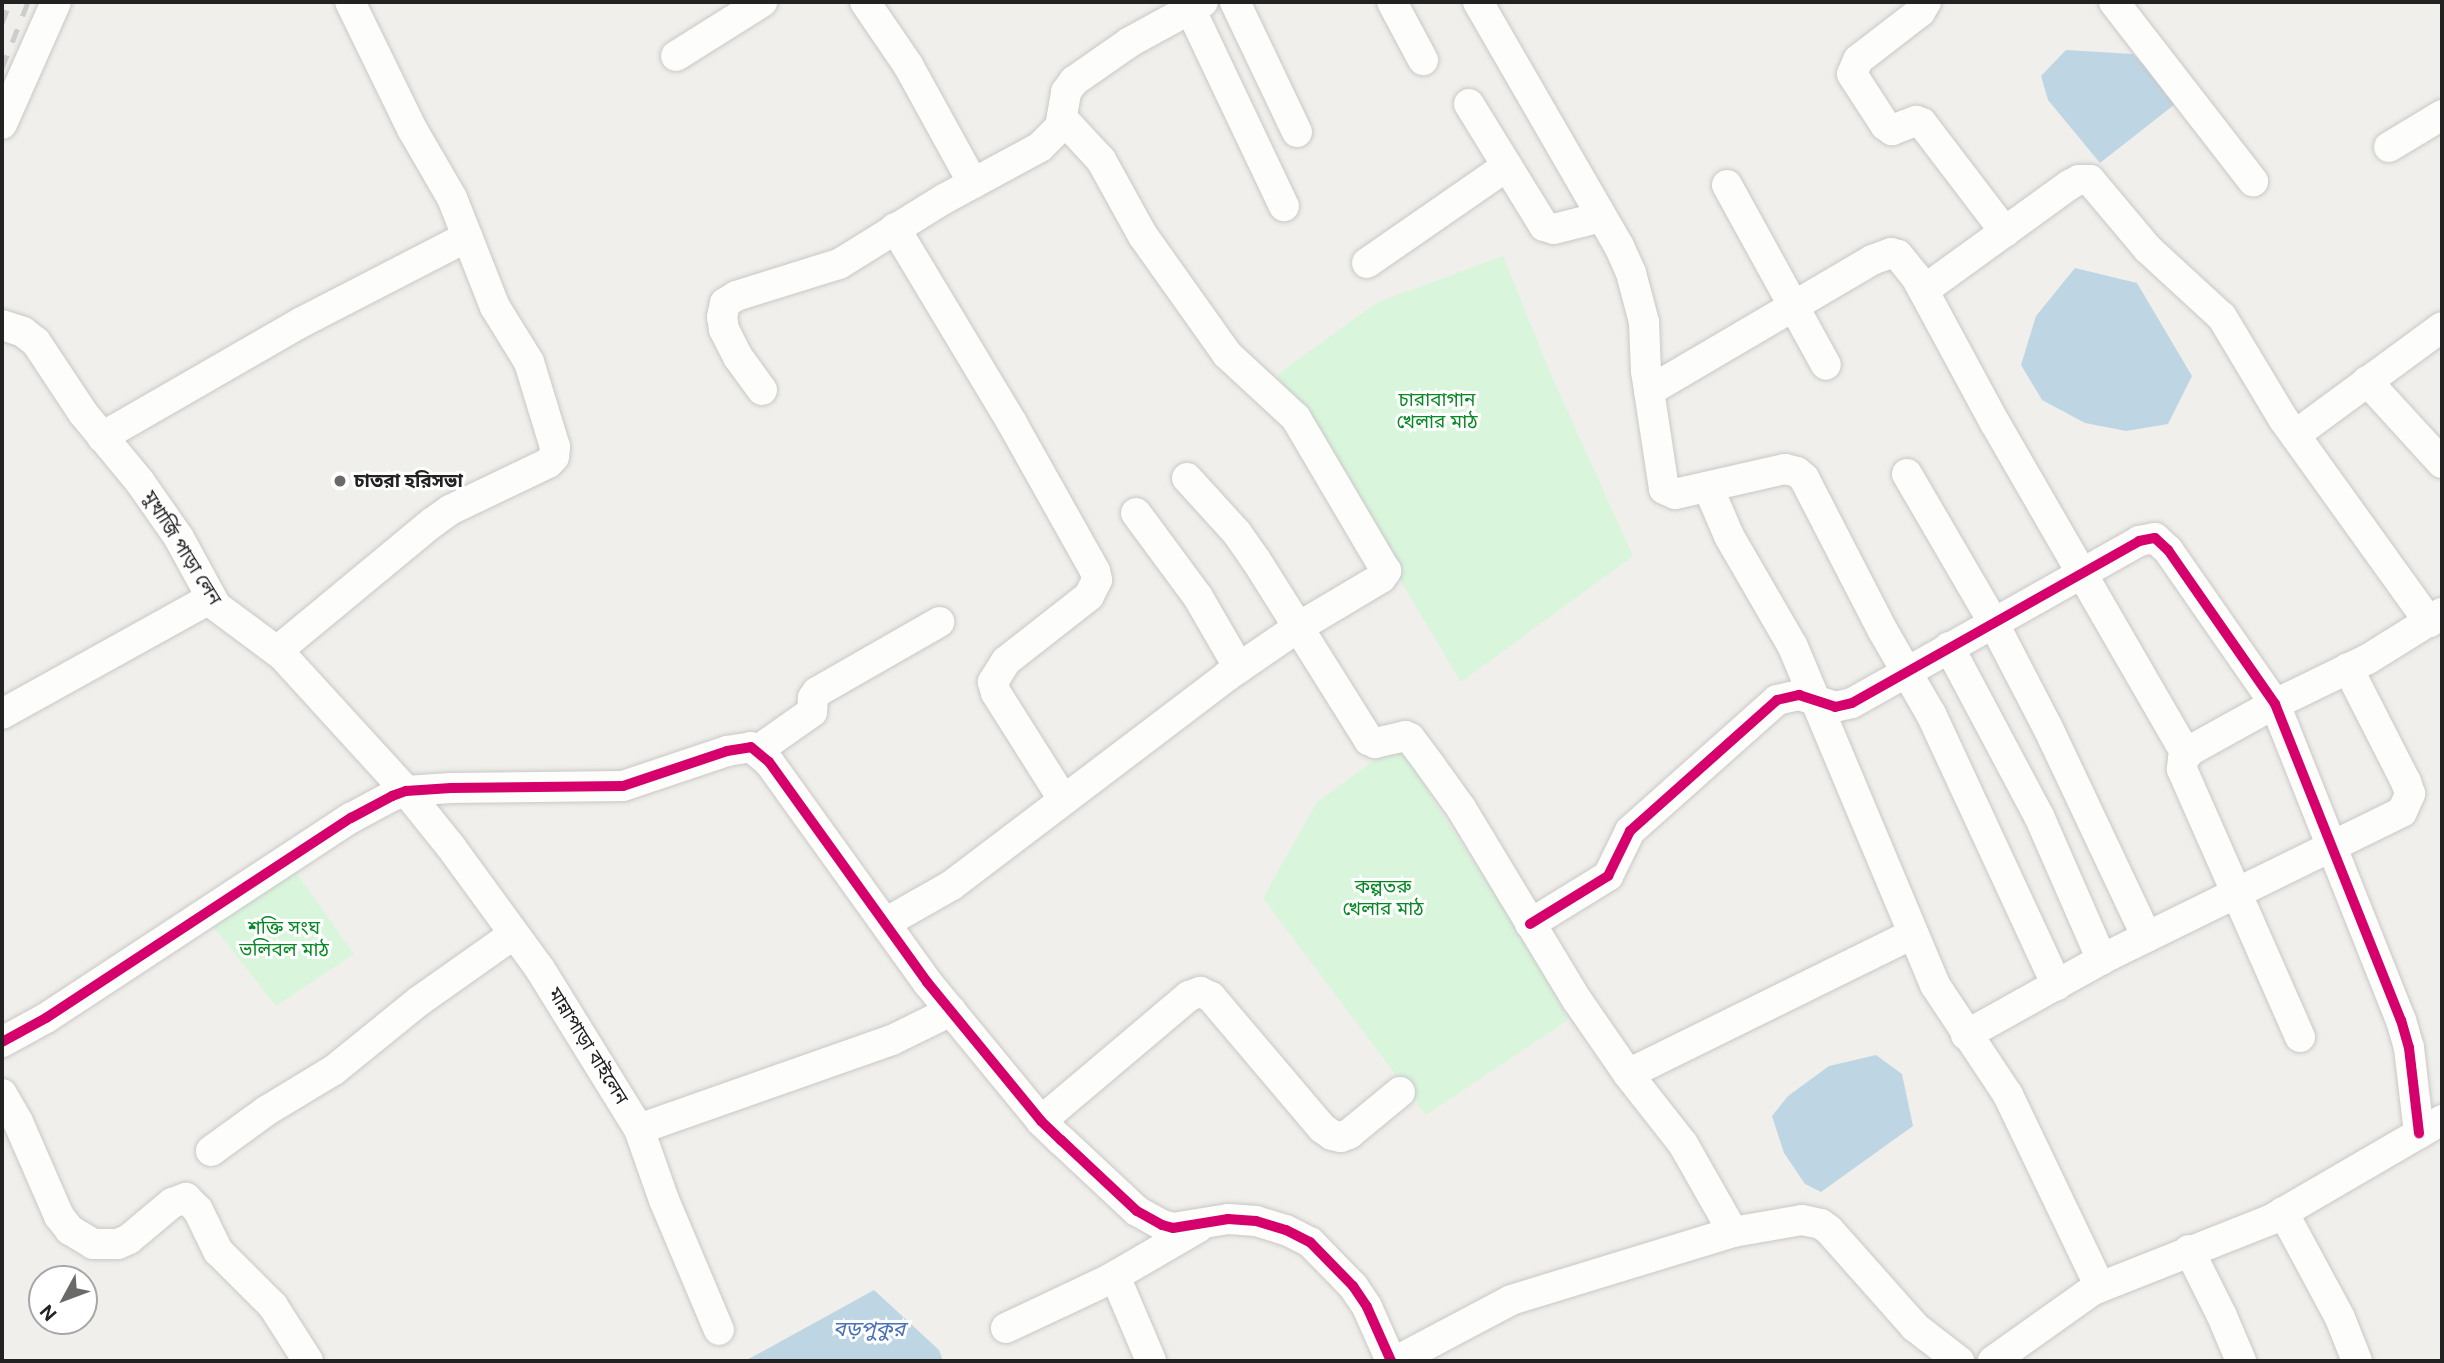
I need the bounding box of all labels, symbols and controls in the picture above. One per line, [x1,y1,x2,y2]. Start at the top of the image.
park label: চারাবাগান খেলার মাঠ [1397,389,1477,433]
place label: চাতরা হরিসভা [354,470,463,492]
marker: চাতরা হরিসভা [332,473,348,489]
street label: মুখার্জি পাড়া লেন [138,487,226,609]
park label: কল্পতরু খেলার মাঠ [1343,876,1423,920]
park label: শক্তি সংঘ ভলিবল মাঠ [239,917,329,961]
street label: মান্নাপাড়া বাইলেন [543,983,633,1109]
north arrow [28,1265,98,1335]
text: N [34,1299,62,1326]
water label: বড়পুকুর [833,1316,905,1342]

